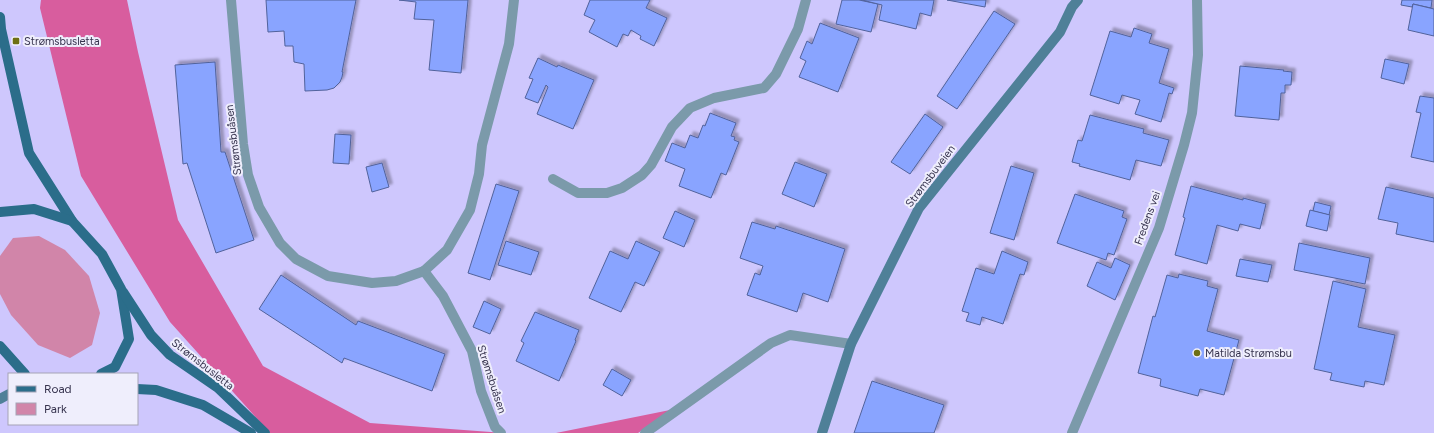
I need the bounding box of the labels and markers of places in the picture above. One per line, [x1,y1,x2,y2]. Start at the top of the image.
place label: Strømsbusletta [24,35,100,48]
marker: Strømsbusletta [11,36,21,46]
place label: Matilda Strømsbu [1205,347,1292,360]
marker: Matilda Strømsbu [1192,348,1202,358]

